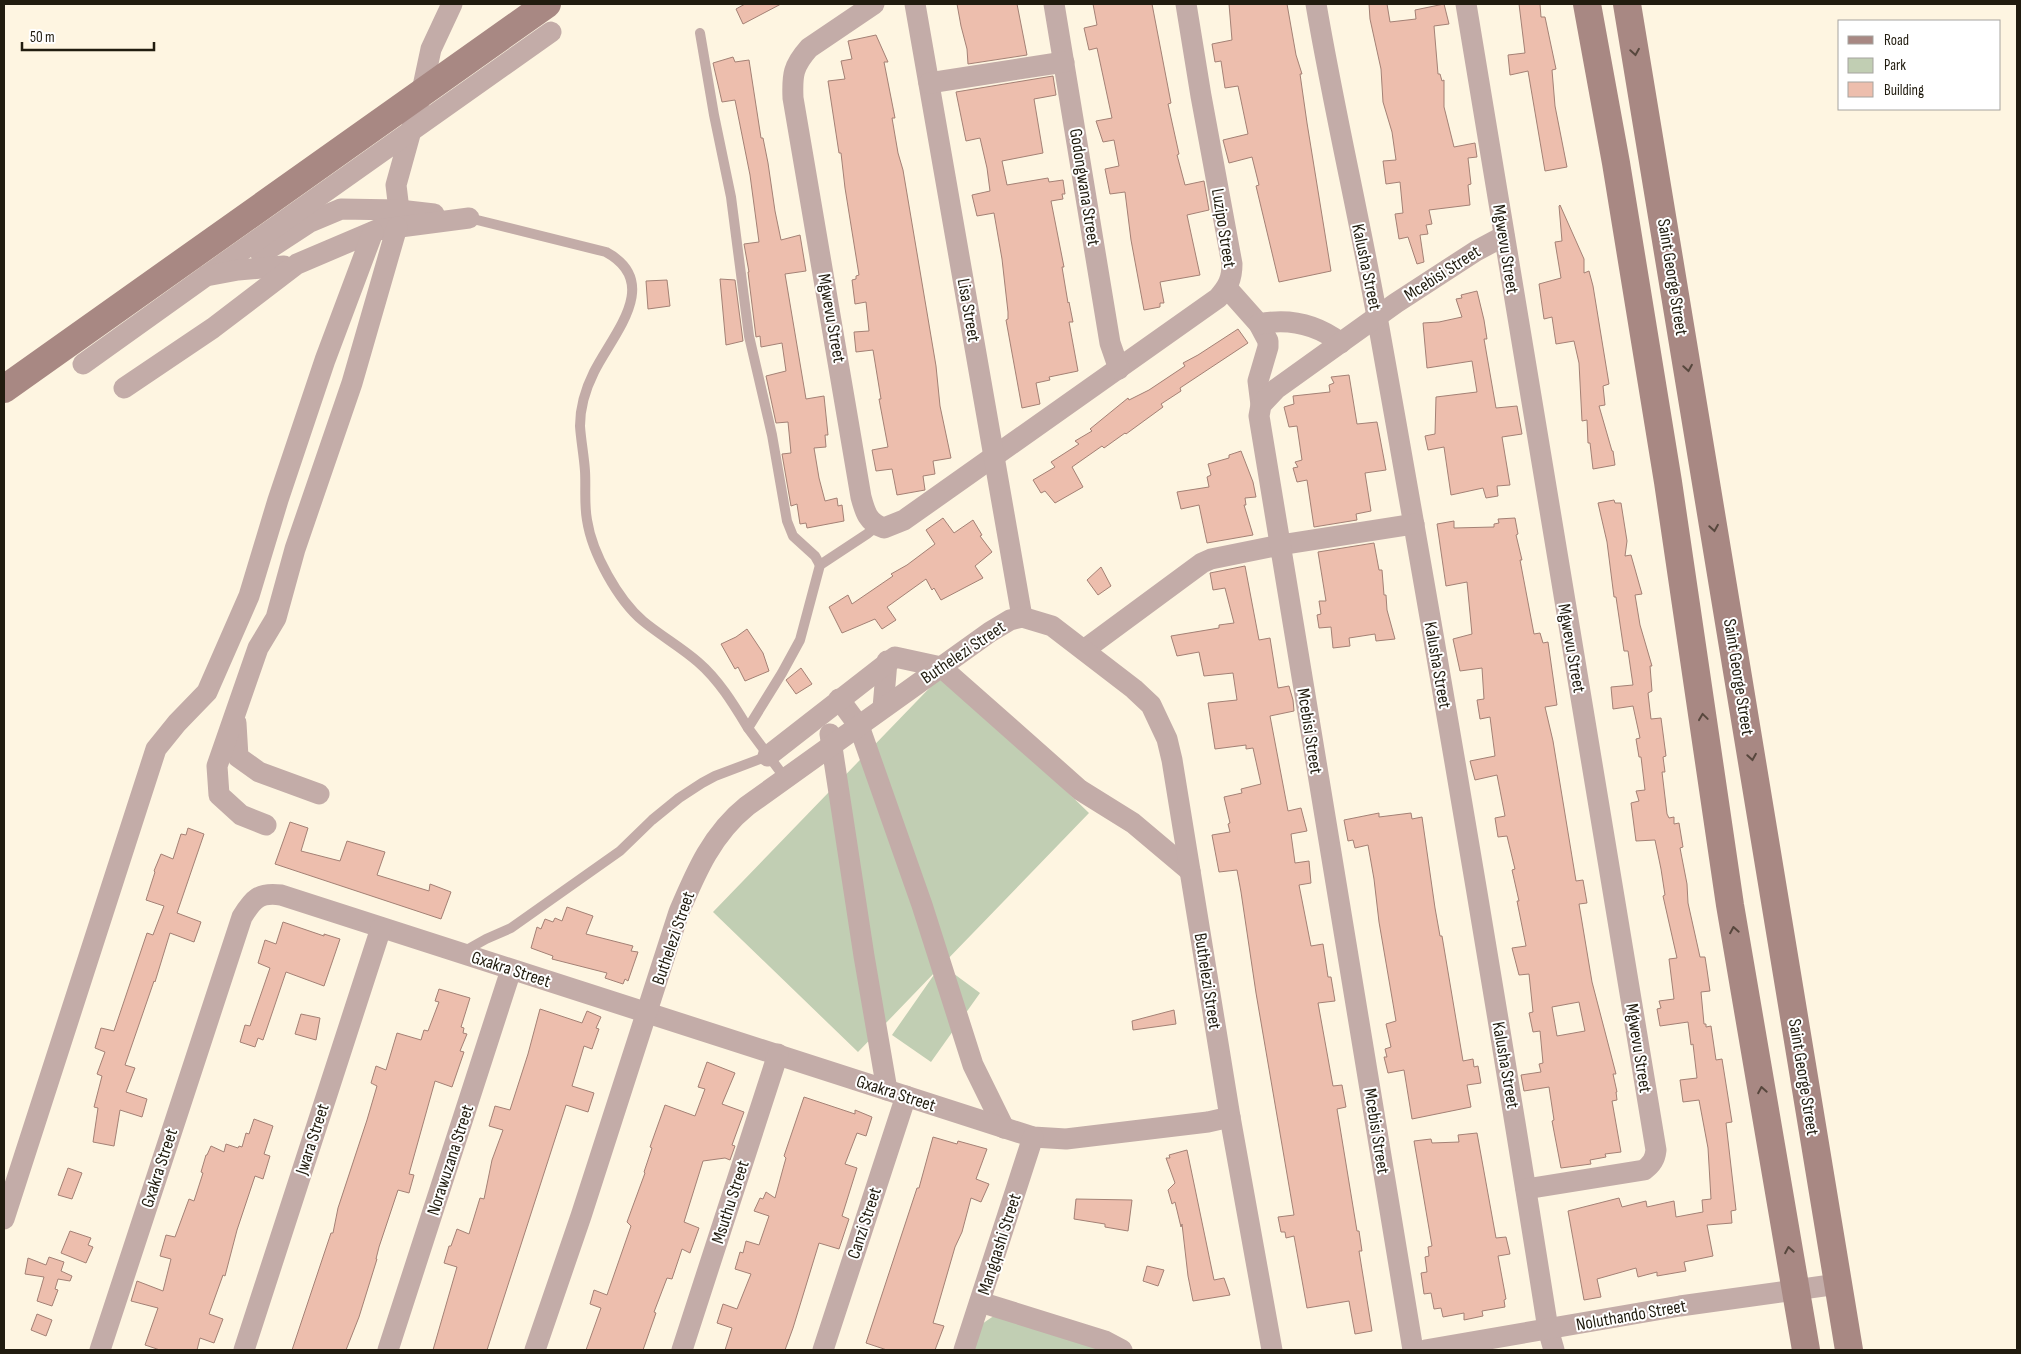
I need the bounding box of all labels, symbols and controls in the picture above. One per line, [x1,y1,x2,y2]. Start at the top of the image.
scale bar [22,20,155,52]
legend [1838,20,2001,110]
text: 50 m [30,28,55,47]
text: Road [1884,31,1909,50]
one-way arrow [1630,47,1640,56]
text: Park [1884,56,1906,75]
text: Building [1884,81,1924,100]
street label: Godongwana Street [1065,127,1104,248]
street label: Luzipo Street [1207,187,1240,270]
street label: Mgwevu Street [1488,203,1523,296]
street label: Saint George Street [1653,217,1692,337]
street label: Kalusha Street [1347,222,1386,313]
street label: Mcebisi Street [1400,241,1485,306]
street label: Mgwevu Street [813,272,850,365]
street label: Lisa Street [953,277,985,344]
one-way arrow [1682,363,1692,372]
one-way arrow [1709,523,1719,532]
street label: Mgwevu Street [1553,602,1590,695]
street label: Buthelezi Street [917,616,1010,688]
street label: Saint George Street [1719,617,1758,737]
street label: Kalusha Street [1420,620,1456,711]
street label: Mcebisi Street [1292,687,1327,776]
one-way arrow [1698,713,1708,722]
one-way arrow [1746,753,1756,762]
street label: Buthelezi Street [648,888,699,988]
one-way arrow [1730,926,1740,934]
street label: Buthelezi Street [1190,931,1226,1031]
street label: Gxakra Street [469,947,554,992]
street label: Mgwevu Street [1621,1002,1656,1095]
street label: Saint George Street [1784,1017,1823,1137]
street label: Kalusha Street [1488,1020,1524,1111]
street label: Gxakra Street [854,1071,939,1116]
one-way arrow [1757,1086,1767,1095]
street label: Mcebisi Street [1359,1087,1394,1176]
street label: Jwara Street [291,1101,334,1178]
street label: Norawuzana Street [423,1102,478,1218]
street label: Gxakra Street [137,1125,182,1210]
street label: Msuthu Street [707,1157,754,1246]
street label: Canzi Street [843,1184,886,1261]
street label: Mangqashi Street [973,1190,1026,1297]
one-way arrow [1784,1246,1794,1255]
street label: Noluthando Street [1575,1295,1688,1335]

